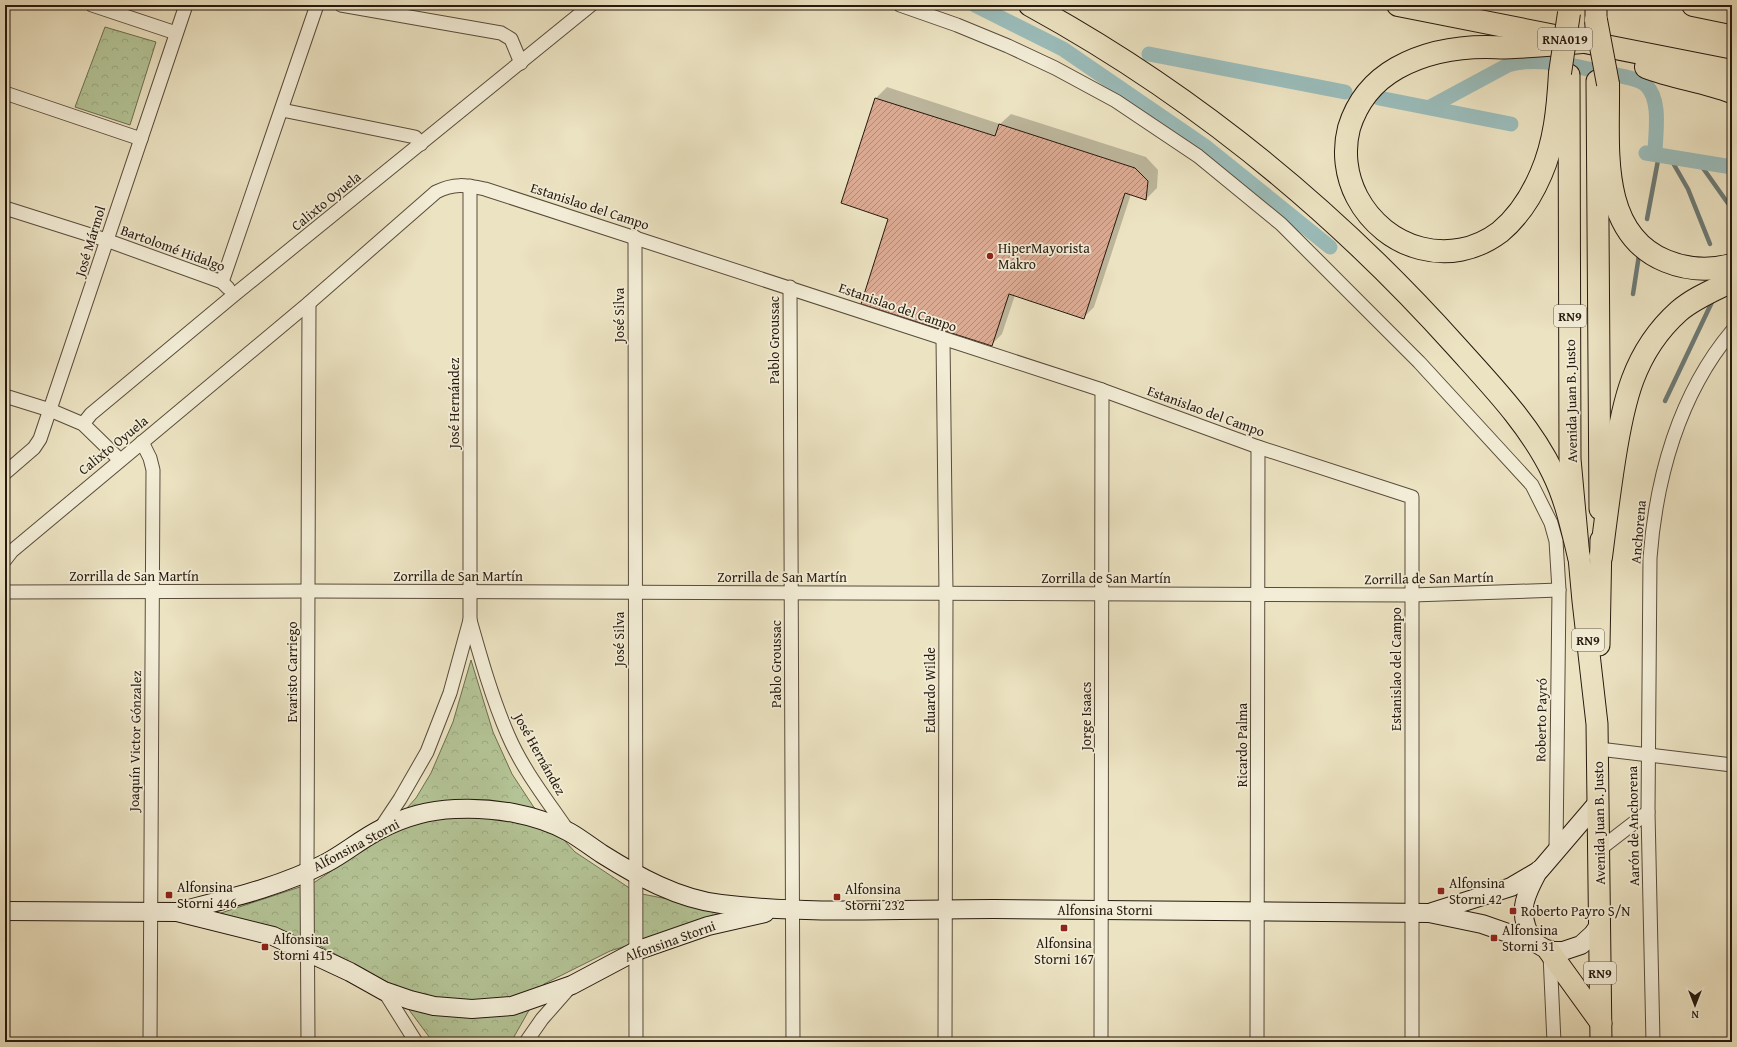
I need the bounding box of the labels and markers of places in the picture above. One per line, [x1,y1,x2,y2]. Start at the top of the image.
place label: HiperMayorista Makro [998,238,1090,274]
marker: HiperMayorista Makro [985,251,995,261]
place label: Alfonsina Storni 42 [1449,873,1505,909]
place label: Alfonsina Storni 446 [177,877,237,913]
place label: Alfonsina Storni 232 [845,879,905,915]
marker: Alfonsina Storni 42 [1436,886,1446,896]
marker: Alfonsina Storni 446 [164,890,174,900]
marker: Alfonsina Storni 232 [832,892,842,902]
place label: Roberto Payro S/N [1521,901,1630,921]
marker: Roberto Payro S/N [1508,906,1518,916]
place label: Alfonsina Storni 31 [1502,920,1558,956]
marker: Alfonsina Storni 167 [1059,923,1069,933]
place label: Alfonsina Storni 415 [273,929,333,965]
place label: Alfonsina Storni 167 [1034,933,1094,969]
marker: Alfonsina Storni 31 [1489,933,1499,943]
marker: Alfonsina Storni 415 [260,942,270,952]

